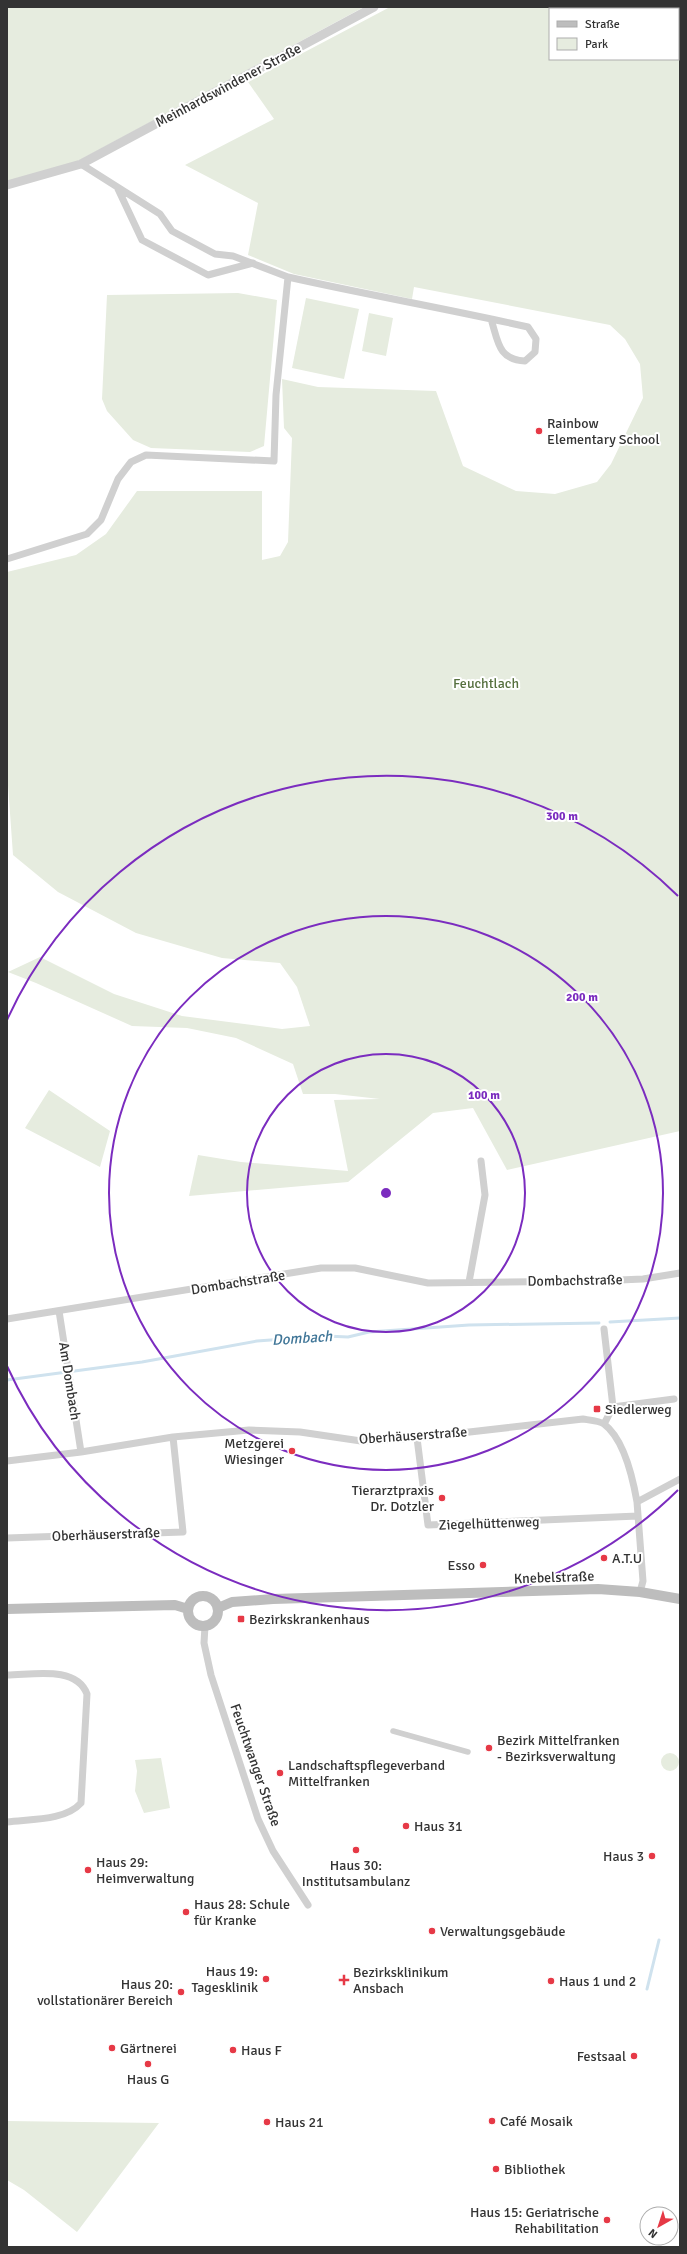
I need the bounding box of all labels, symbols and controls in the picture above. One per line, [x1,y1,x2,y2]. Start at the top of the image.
legend [549,8,679,60]
text: Straße [585,17,620,32]
text: Park [585,37,608,52]
street label: Meinhardswindener Straße [152,40,304,131]
place label: Rainbow Elementary School [547,415,660,448]
marker: Rainbow Elementary School [534,426,544,436]
park label: Feuchtlach [453,675,519,692]
text: 300 m [546,809,578,824]
text: 200 m [566,990,598,1005]
text: 100 m [468,1088,500,1103]
centre of rings [379,1186,393,1200]
street label: Dombachstraße [190,1267,286,1298]
street label: Dombachstraße [527,1271,623,1290]
water label: Dombach [271,1327,333,1349]
street label: Am Dombach [55,1341,84,1421]
place label: Siedlerweg [605,1401,672,1418]
marker: Siedlerweg [592,1404,602,1414]
street label: Oberhäuserstraße [358,1423,468,1448]
place label: Metzgerei Wiesinger [224,1435,285,1468]
marker: Metzgerei Wiesinger [287,1446,297,1456]
place label: Tierarztpraxis Dr. Dotzler [352,1482,435,1515]
marker: Tierarztpraxis Dr. Dotzler [437,1493,447,1503]
street label: Ziegelhüttenweg [438,1513,540,1534]
street label: Oberhäuserstraße [52,1524,160,1545]
place label: A.T.U [612,1550,642,1567]
marker: A.T.U [599,1553,609,1563]
place label: Esso [448,1557,475,1574]
marker: Esso [478,1560,488,1570]
street label: Knebelstraße [514,1568,595,1587]
place label: Bezirkskrankenhaus [249,1611,370,1628]
marker: Bezirkskrankenhaus [236,1614,246,1624]
street label: Feuchtwanger Straße [227,1702,285,1829]
place label: Bezirk Mittelfranken - Bezirksverwaltung [497,1732,620,1765]
marker: Bezirk Mittelfranken - Bezirksverwaltung [484,1743,494,1753]
place label: Landschaftspflegeverband Mittelfranken [288,1757,445,1790]
marker: Landschaftspflegeverband Mittelfranken [275,1768,285,1778]
place label: Haus 31 [414,1818,463,1835]
marker: Haus 31 [401,1821,411,1831]
marker: Haus 30: Institutsambulanz [351,1845,361,1855]
place label: Haus 3 [603,1848,644,1865]
marker: Haus 3 [647,1851,657,1861]
place label: Haus 29: Heimverwaltung [96,1854,194,1887]
place label: Haus 30: Institutsambulanz [302,1857,410,1890]
marker: Haus 29: Heimverwaltung [83,1865,93,1875]
place label: Haus 28: Schule für Kranke [194,1896,290,1929]
marker: Haus 28: Schule für Kranke [181,1907,191,1917]
place label: Verwaltungsgebäude [440,1923,565,1940]
marker: Verwaltungsgebäude [427,1926,437,1936]
place label: Haus 19: Tagesklinik [191,1963,258,1996]
place label: Bezirksklinikum Ansbach [353,1964,449,1997]
place label: Haus 1 und 2 [559,1973,636,1990]
marker: Haus 19: Tagesklinik [261,1974,271,1984]
marker: Bezirksklinikum Ansbach [338,1974,350,1986]
place label: Haus 20: vollstationärer Bereich [37,1976,173,2009]
marker: Haus 1 und 2 [546,1976,556,1986]
marker: Haus 20: vollstationärer Bereich [176,1987,186,1997]
place label: Gärtnerei [120,2040,177,2057]
place label: Haus F [241,2042,282,2059]
marker: Gärtnerei [107,2043,117,2053]
marker: Haus F [228,2045,238,2055]
place label: Festsaal [577,2048,626,2065]
marker: Festsaal [629,2051,639,2061]
marker: Haus G [143,2059,153,2069]
place label: Haus G [127,2071,169,2088]
place label: Café Mosaik [500,2113,573,2130]
place label: Haus 21 [275,2114,324,2131]
marker: Café Mosaik [487,2116,497,2126]
marker: Haus 21 [262,2117,272,2127]
place label: Bibliothek [504,2161,565,2178]
marker: Bibliothek [491,2164,501,2174]
place label: Haus 15: Geriatrische Rehabilitation [470,2204,599,2237]
north arrow [639,2206,679,2246]
marker: Haus 15: Geriatrische Rehabilitation [602,2215,612,2225]
text: N [646,2226,660,2241]

